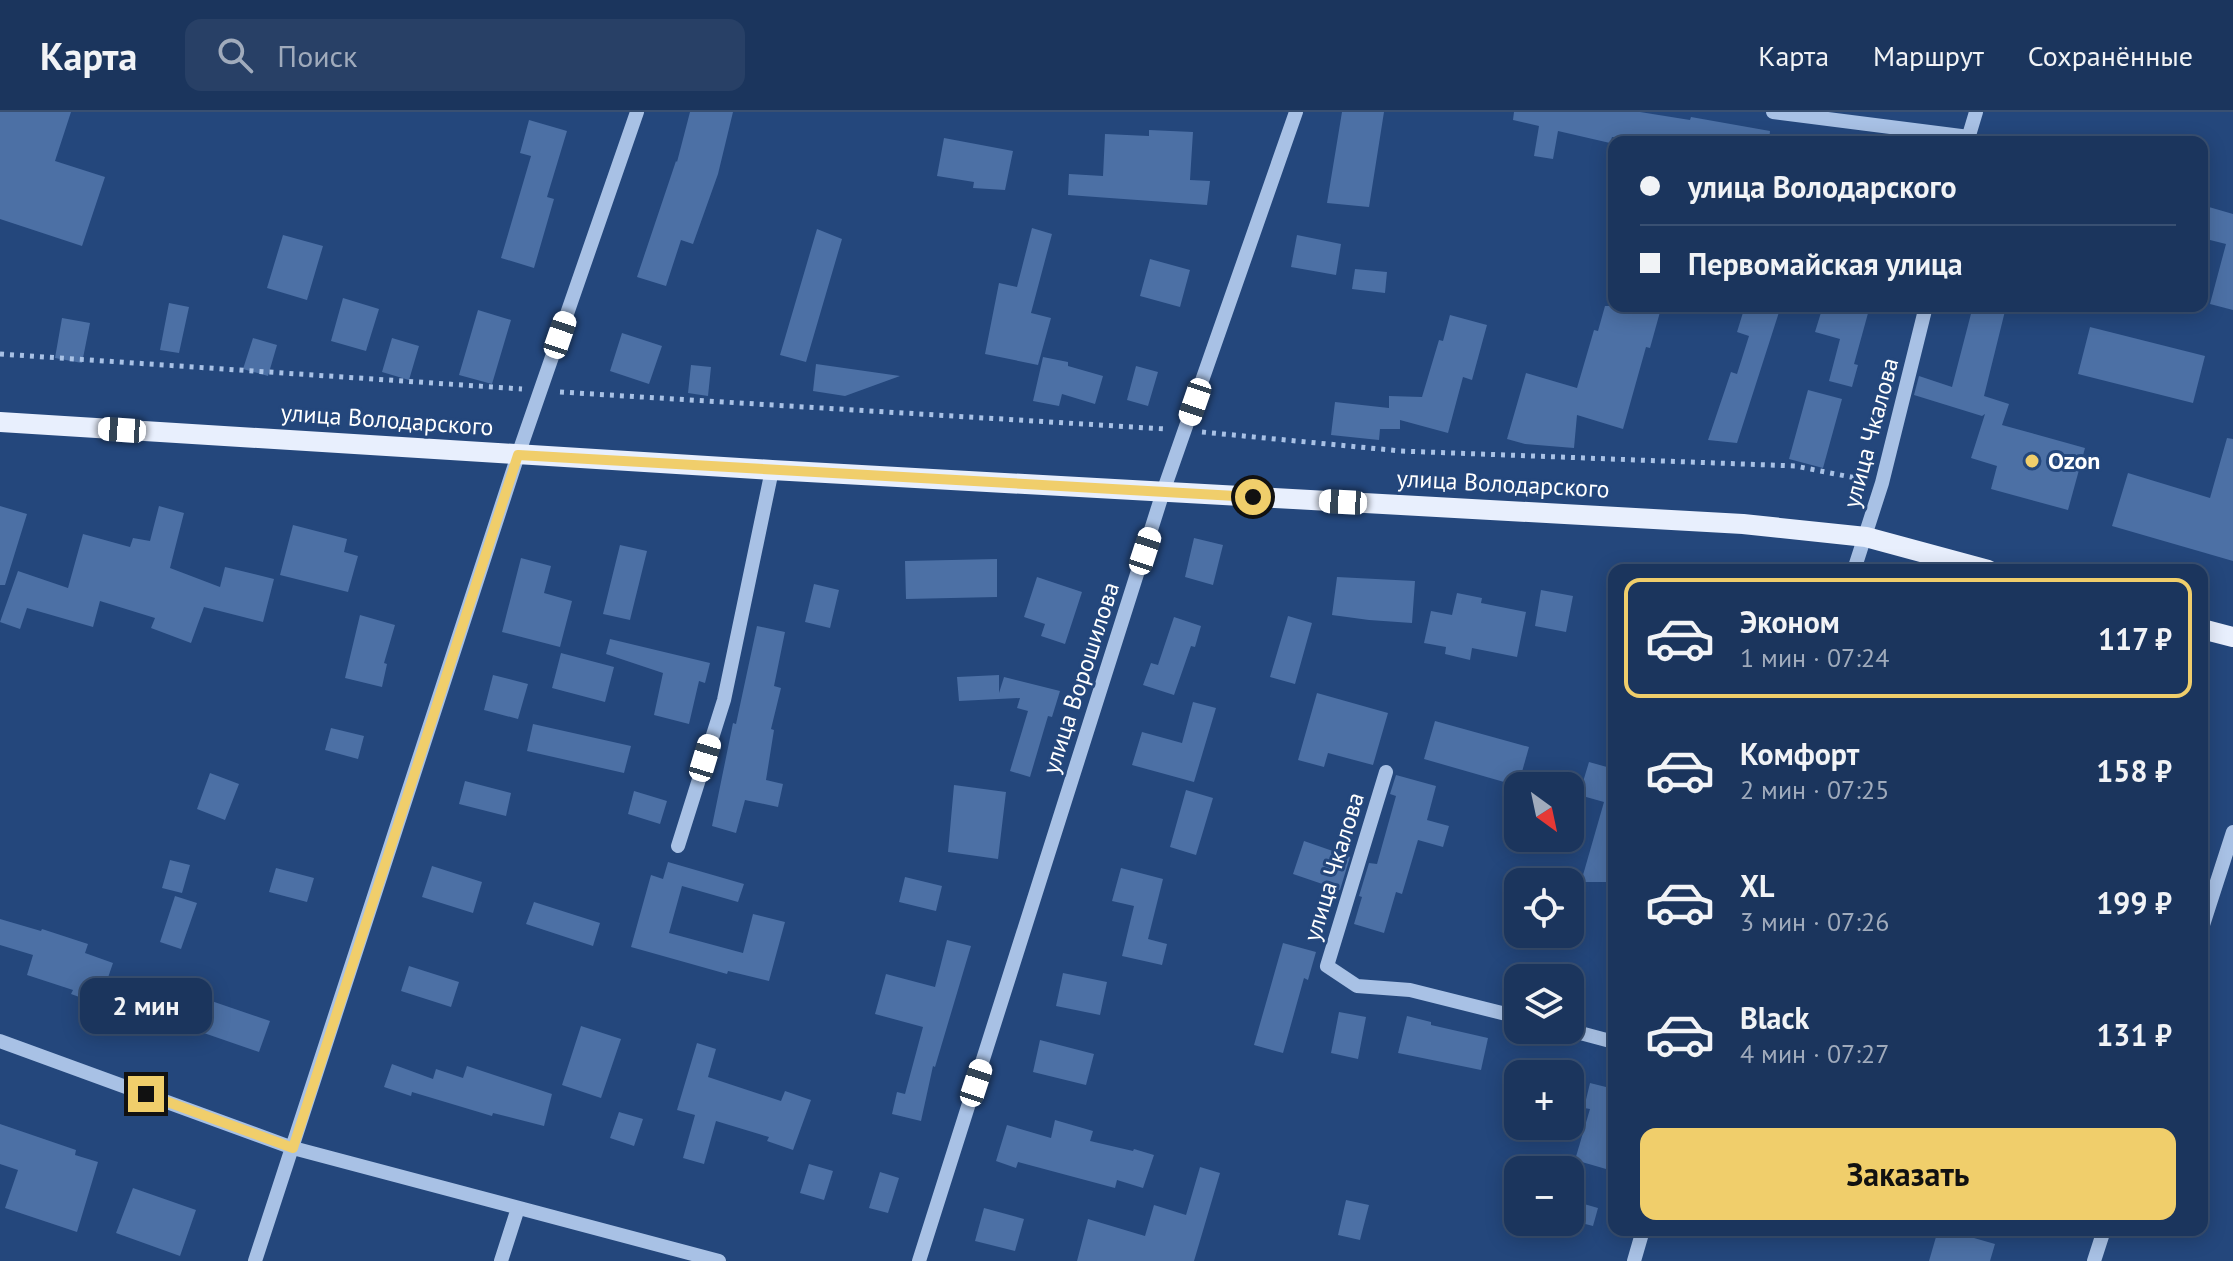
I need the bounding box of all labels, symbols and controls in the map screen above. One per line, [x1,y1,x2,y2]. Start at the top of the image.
search box [185,19,745,91]
text: Карта [40,31,137,80]
icon: search [213,33,257,77]
text: Поиск [277,36,357,75]
text: Карта [1758,37,1829,74]
text: Маршрут [1873,37,1984,74]
text: Сохранённые [2028,37,2193,74]
text: улица Володарского [1688,167,1957,206]
text: Первомайская улица [1688,244,1963,283]
car [541,308,579,362]
street label: улица Чкалова [1836,354,1905,511]
car [1176,375,1214,429]
street label: улица Володарского [280,397,494,442]
car [97,416,147,444]
place label: Ozon [2048,445,2100,476]
marker: Ozon [2023,452,2041,470]
street label: улица Володарского [1396,462,1610,505]
route start [1235,479,1271,515]
car [1318,489,1368,515]
car [1126,524,1164,578]
street label: улица Ворошилова [1035,578,1126,778]
icon: car [1644,602,1716,674]
text: Эконом [1740,602,1840,641]
text: 117 ₽ [2098,619,2172,658]
text: 1 мин · 07:24 [1740,641,1889,674]
car [687,732,723,784]
icon: car [1644,734,1716,806]
text: Комфорт [1740,734,1859,773]
text: 158 ₽ [2096,751,2172,790]
north arrow [1504,772,1584,852]
map controls [1504,772,1584,1236]
text: 2 мин · 07:25 [1740,773,1889,806]
street label: улица Чкалова [1296,789,1371,945]
icon: car [1644,866,1716,938]
text: XL [1740,866,1774,905]
button: locate [1504,868,1584,948]
text: 199 ₽ [2096,883,2172,922]
text: 3 мин · 07:26 [1740,905,1889,938]
button: layers [1504,964,1584,1044]
callout: 2 мин [80,978,212,1034]
text: 2 мин [113,989,179,1022]
icon: car [1644,998,1716,1070]
text: Black [1740,998,1809,1037]
text: 131 ₽ [2096,1015,2172,1054]
text: 4 мин · 07:27 [1740,1037,1889,1070]
car [957,1056,995,1110]
button: + [1504,1060,1584,1140]
route end [128,1076,164,1112]
button: Заказать [1640,1128,2176,1220]
button: − [1504,1156,1584,1236]

